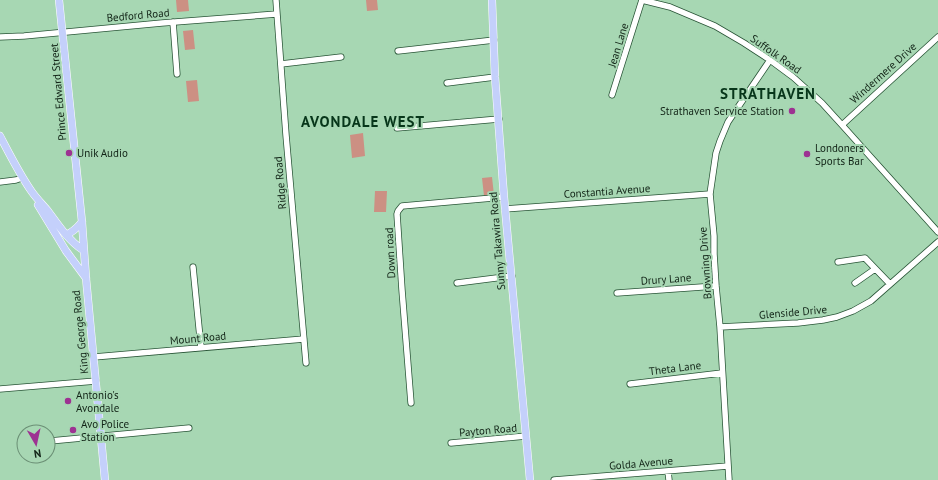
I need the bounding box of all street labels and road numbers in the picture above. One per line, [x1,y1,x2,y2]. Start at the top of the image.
street label: Bedford Road [106,5,170,25]
street label: Jean Lane [604,21,631,70]
street label: Suffolk Road [748,31,804,77]
street label: Windermere Drive [847,39,919,107]
street label: Prince Edward Street [47,42,69,141]
street label: Ridge Road [271,156,289,210]
street label: Constantia Avenue [563,181,651,201]
street label: Sunny Takawira Road [486,191,508,291]
street label: Browning Drive [695,226,715,300]
street label: Down road [382,227,398,279]
street label: Drury Lane [640,270,692,288]
street label: King George Road [69,289,91,375]
street label: Glenside Drive [758,302,828,322]
street label: Mount Road [169,329,227,347]
street label: Theta Lane [648,358,702,378]
street label: Payton Road [458,420,518,440]
street label: Golda Avenue [608,453,674,473]

